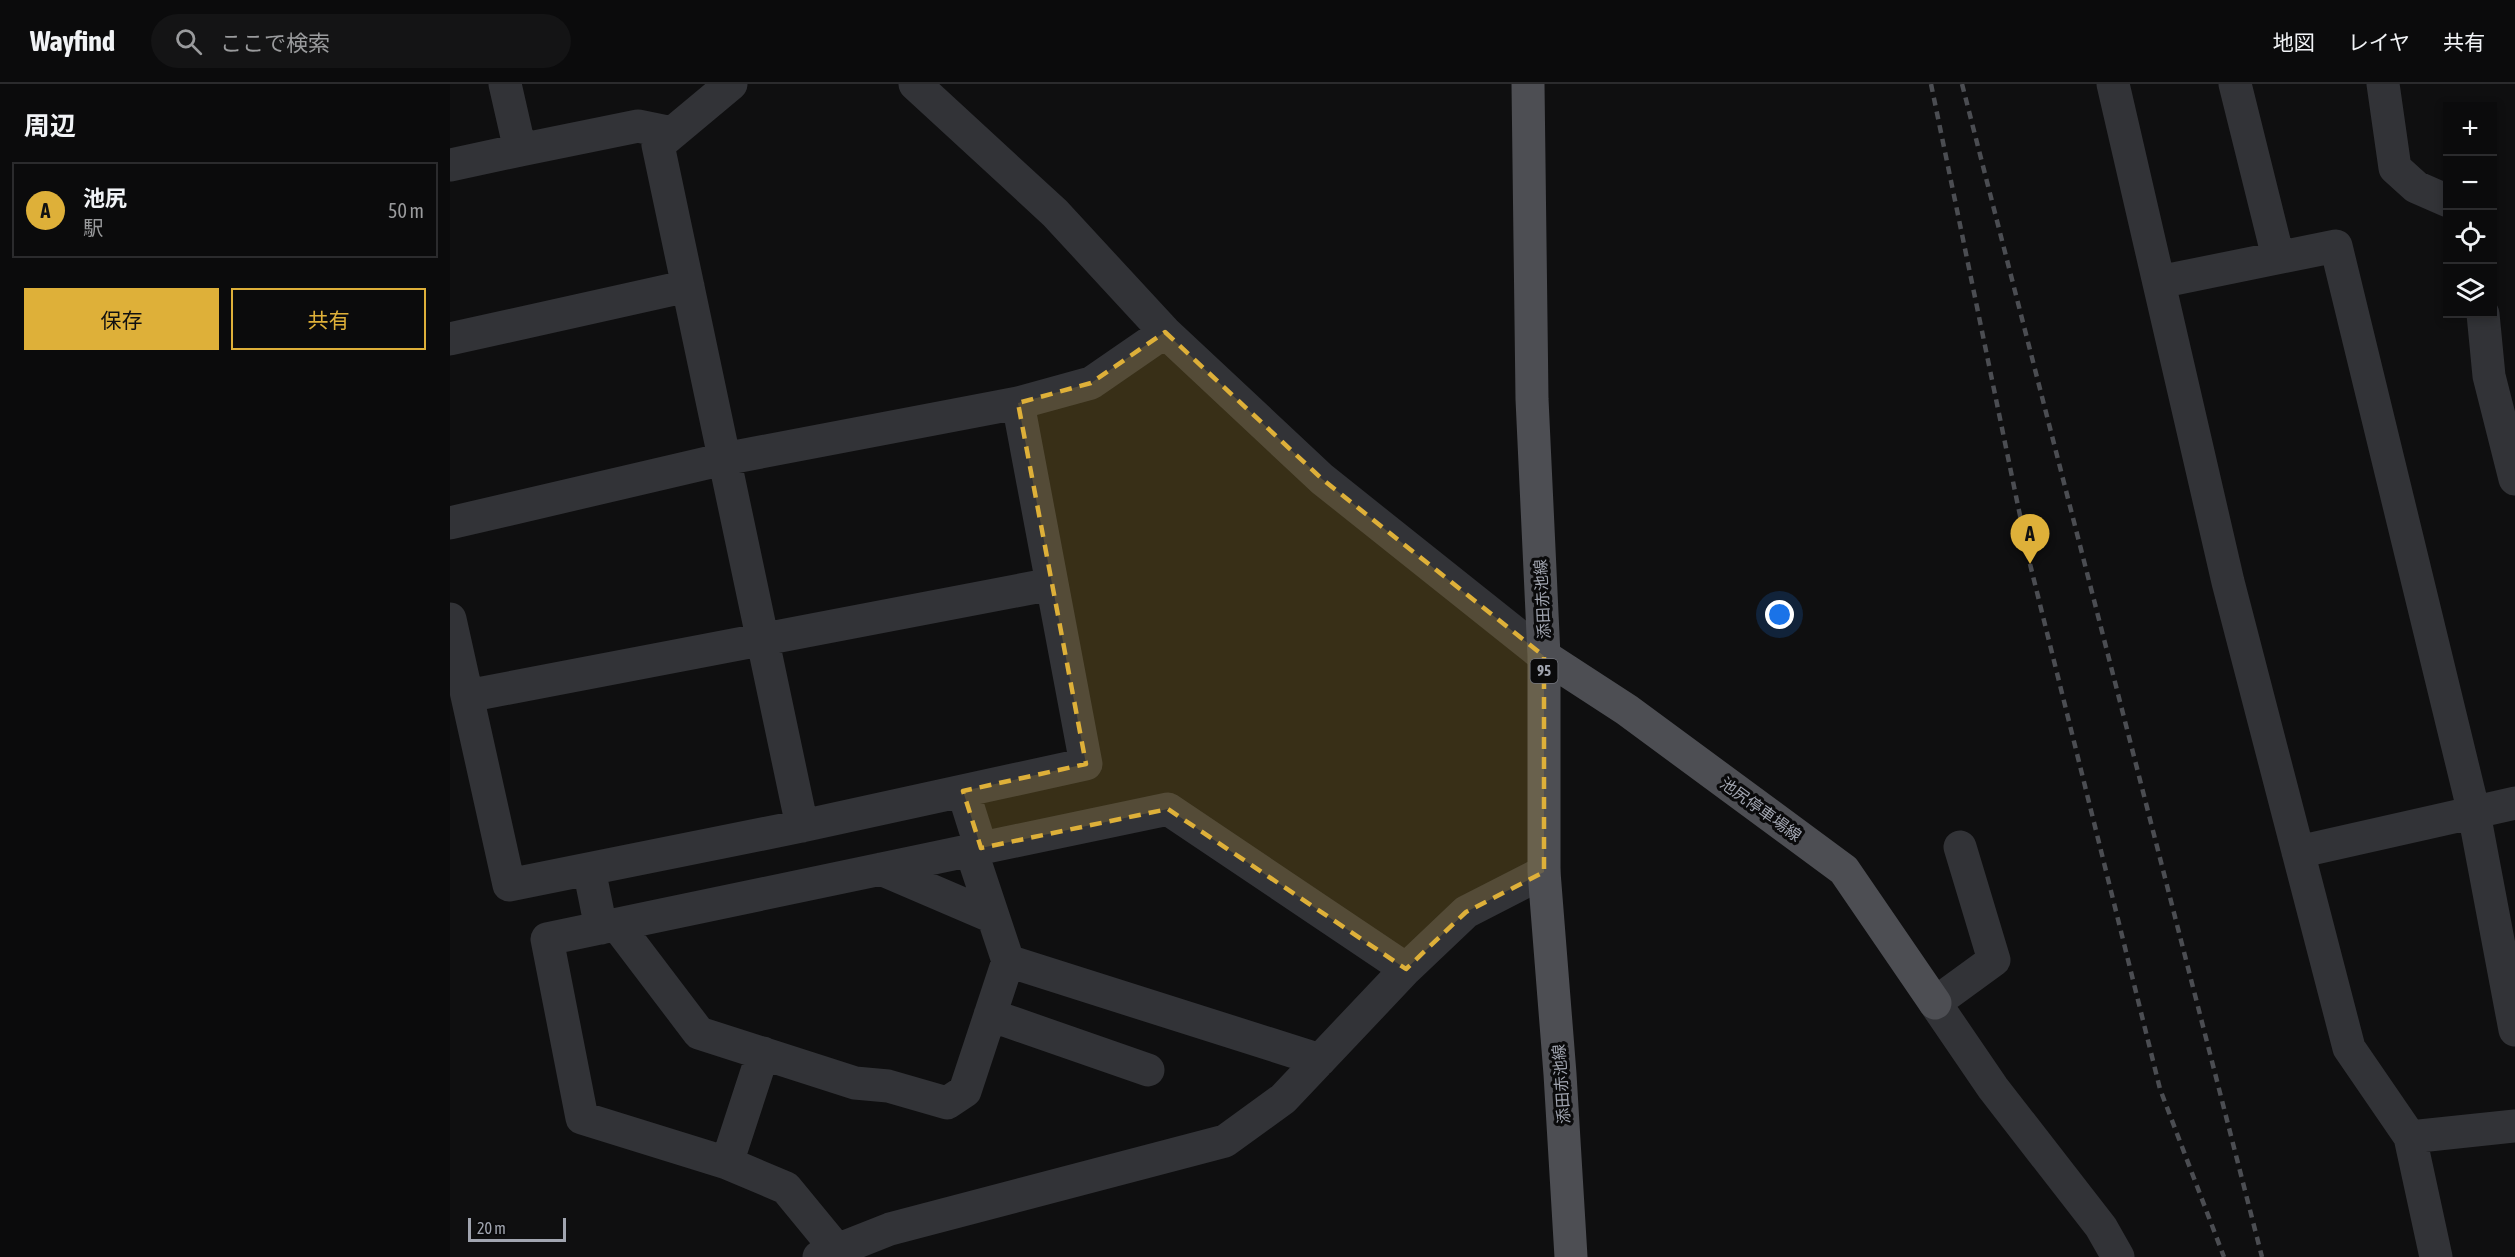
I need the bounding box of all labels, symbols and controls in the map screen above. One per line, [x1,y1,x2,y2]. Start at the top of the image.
search box [151,14,571,68]
text: Wayfind [30,25,115,57]
icon: search [172,25,205,58]
text: ここで検索 [220,30,330,56]
text: 地図 [2273,30,2315,54]
text: レイヤ [2348,30,2410,54]
text: 共有 [2443,30,2485,54]
map controls [2443,102,2497,318]
button: + [2443,102,2497,156]
text: 周辺 [24,111,76,141]
button: − [2443,156,2497,210]
text: 池尻 [83,185,127,211]
text: A [41,199,50,222]
text: 50 m [388,199,424,222]
button: locate [2443,210,2497,264]
text: 駅 [83,216,103,239]
button: layers [2443,264,2497,318]
button: 保存 [24,288,219,350]
button: 共有 [231,288,426,350]
pin: A [2010,514,2050,564]
street label: 添田赤池線 [1531,559,1553,639]
your location [1765,600,1794,629]
road number: 95 [1530,659,1558,683]
street label: 池尻停車場線 [1717,774,1805,844]
street label: 添田赤池線 [1549,1043,1573,1125]
scale bar [468,1215,566,1242]
text: 20 m [477,1219,506,1237]

